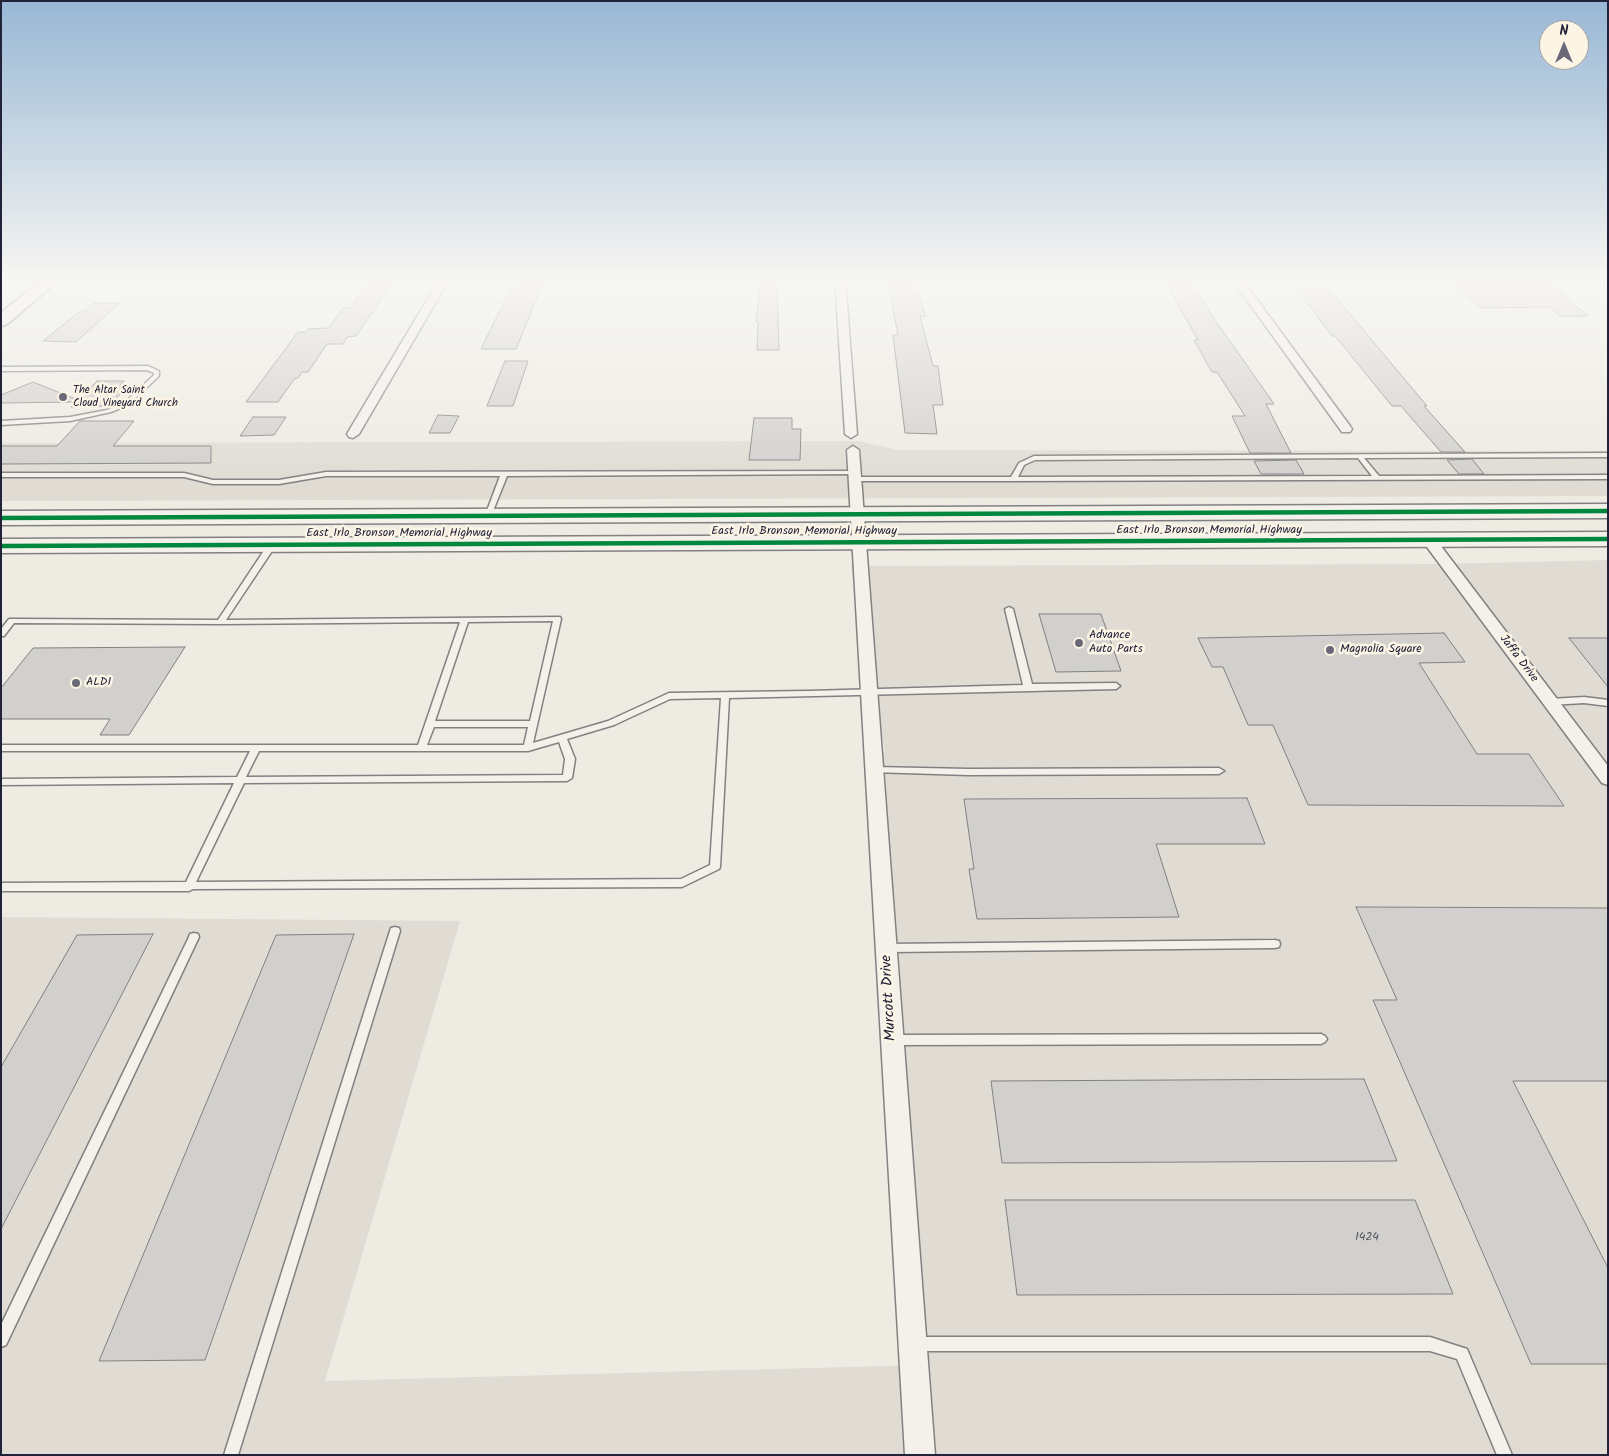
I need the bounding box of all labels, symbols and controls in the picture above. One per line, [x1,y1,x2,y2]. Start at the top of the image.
north arrow [1539,20,1589,70]
text: N [1560,20,1568,42]
place label: The Altar Saint Cloud Vineyard Church [73,384,178,410]
marker: The Altar Saint Cloud Vineyard Church [57,391,69,403]
street label: East Irlo Bronson Memorial Highway [1116,524,1302,538]
street label: East Irlo Bronson Memorial Highway [711,525,897,539]
street label: East Irlo Bronson Memorial Highway [306,527,492,541]
place label: Advance Auto Parts [1089,629,1143,657]
street label: Jaffa Drive [1495,632,1541,686]
marker: Advance Auto Parts [1073,637,1085,649]
place label: Magnolia Square [1340,643,1422,657]
marker: Magnolia Square [1324,644,1336,656]
place label: ALDI [86,676,111,690]
marker: ALDI [70,677,82,689]
street label: Murcott Drive [879,954,901,1042]
house number: 1424 [1355,1231,1379,1245]

